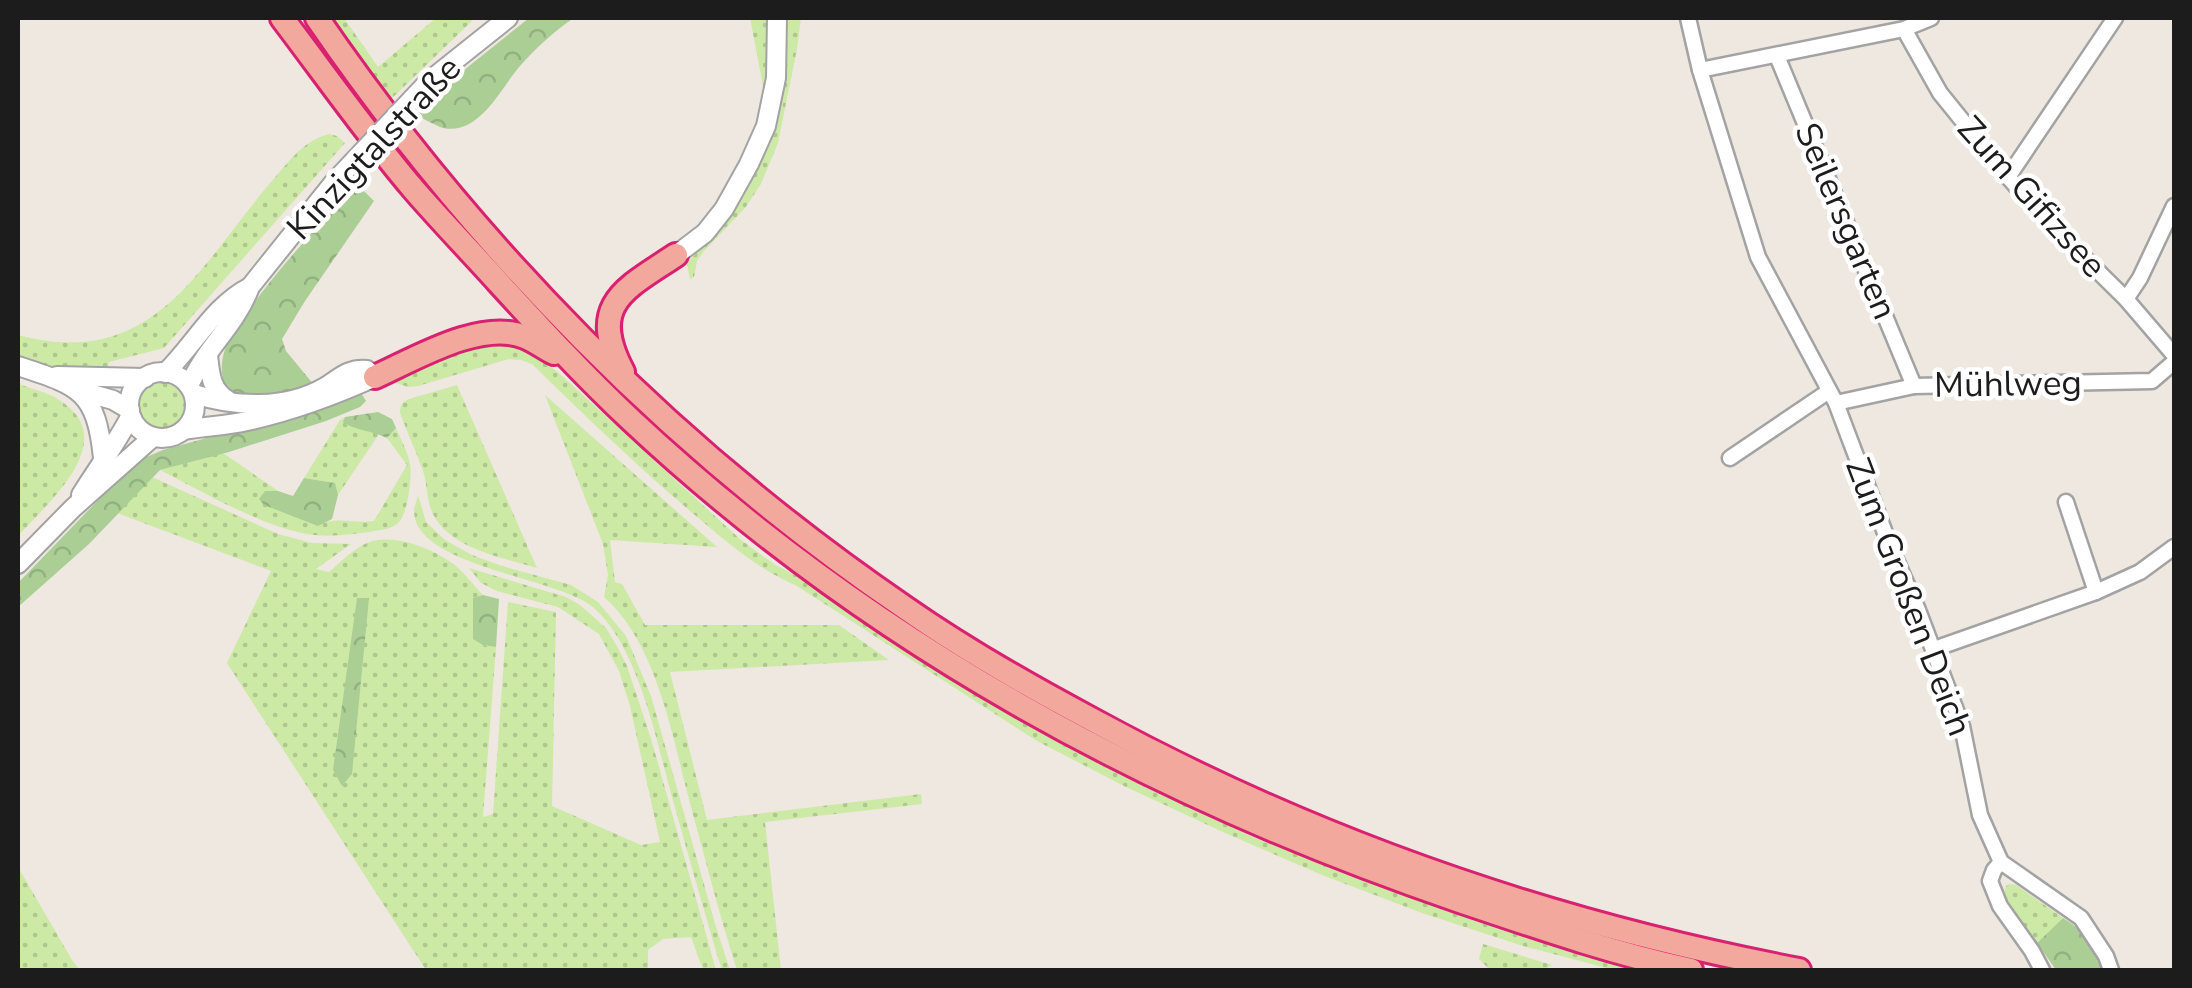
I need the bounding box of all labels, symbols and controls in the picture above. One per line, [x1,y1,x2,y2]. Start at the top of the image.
street label: Kinzigtalstraße [276,46,472,250]
street label: Zum Gifizsee [1947,106,2117,288]
street label: Seilersgarten [1783,115,1909,327]
street label: Mühlweg [1934,359,2082,409]
street label: Zum Großen Deich [1834,451,1984,743]

